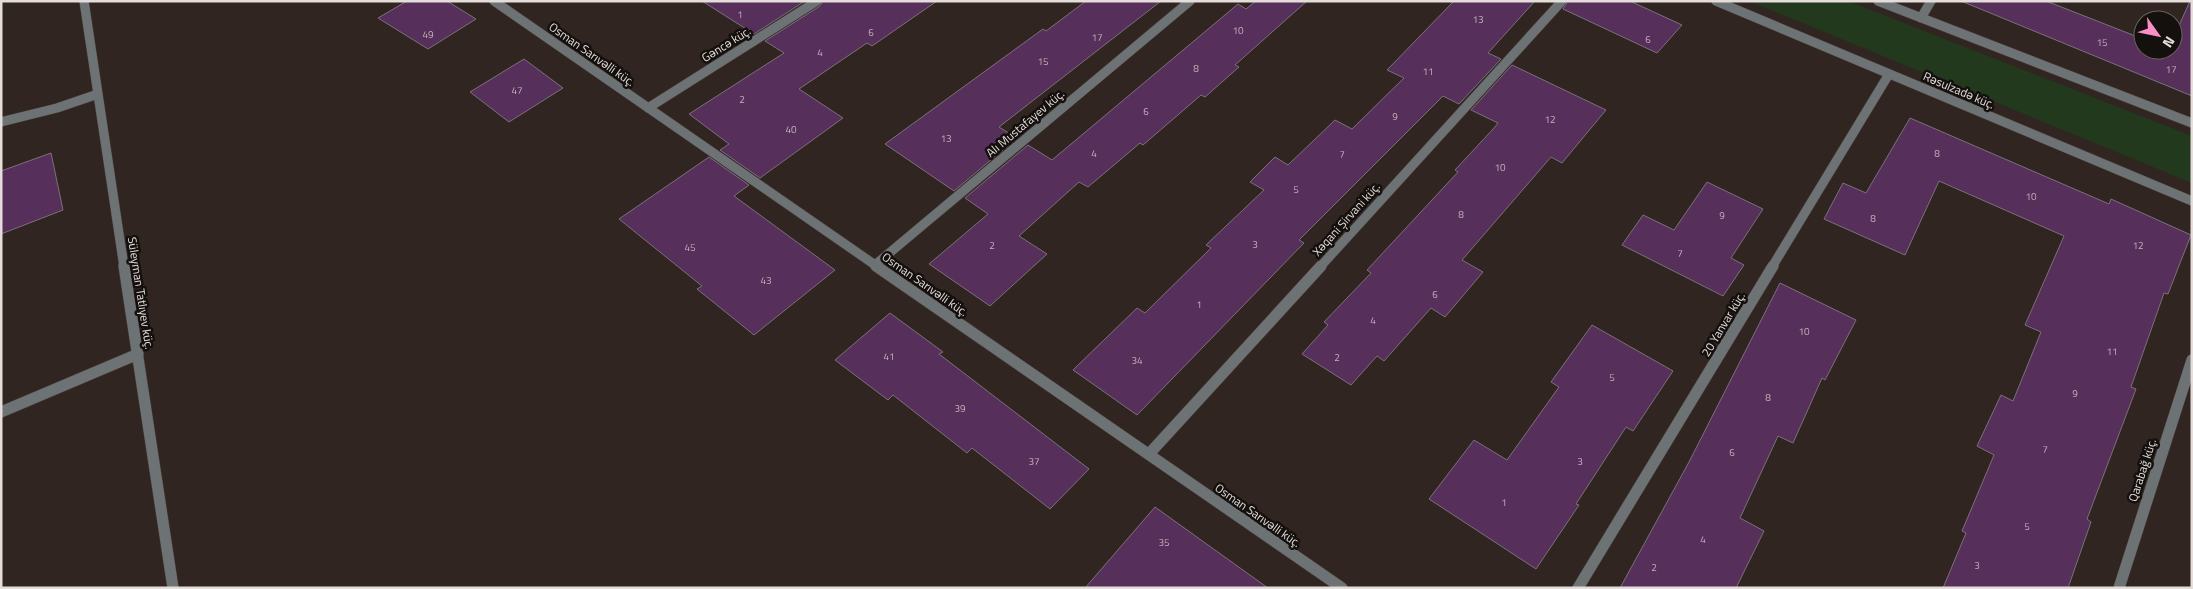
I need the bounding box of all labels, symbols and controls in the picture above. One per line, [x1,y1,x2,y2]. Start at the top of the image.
house number: 1 [737,7,743,22]
north arrow [2133,10,2183,60]
house number: 13 [1472,12,1484,27]
street label: Osman Sarıvəlli küç. [545,17,639,91]
street label: Gəncə küç. [698,21,754,67]
house number: 10 [1232,23,1244,38]
house number: 6 [868,25,874,40]
house number: 49 [422,27,434,42]
house number: 17 [1091,30,1103,45]
house number: 6 [1645,32,1651,47]
text: N [2158,33,2181,52]
house number: 15 [2096,35,2108,50]
house number: 4 [817,45,823,60]
house number: 15 [1037,54,1049,69]
house number: 8 [1193,61,1199,76]
house number: 17 [2165,62,2177,77]
house number: 11 [1422,64,1434,79]
street label: Rəsulzadə küç. [1920,66,1998,114]
house number: 47 [511,83,523,98]
street label: Alı Mustafayev küç. [982,84,1068,162]
house number: 2 [739,92,745,107]
house number: 6 [1143,104,1149,119]
house number: 9 [1392,109,1398,124]
house number: 12 [1544,112,1556,127]
house number: 40 [785,122,797,137]
house number: 13 [940,131,952,146]
house number: 4 [1091,146,1097,161]
house number: 8 [1934,146,1940,161]
house number: 7 [1339,147,1345,162]
house number: 10 [1494,160,1506,175]
street label: Xəqani Şirvani küç. [1307,178,1385,260]
house number: 5 [1293,182,1299,197]
house number: 10 [2025,189,2037,204]
house number: 8 [1458,207,1464,222]
house number: 9 [1719,208,1725,223]
house number: 8 [1870,211,1876,226]
street label: Süleyman Tatlıyev küç. [123,236,159,350]
house number: 3 [1252,237,1258,252]
house number: 2 [989,238,995,253]
house number: 12 [2132,238,2144,253]
house number: 45 [684,240,696,255]
house number: 7 [1677,246,1683,261]
street label: Osman Sarıvəlli küç. [878,247,972,321]
house number: 43 [760,273,772,288]
house number: 6 [1432,287,1438,302]
street label: 20 Yanvar küç. [1696,288,1750,360]
house number: 1 [1196,297,1202,312]
house number: 4 [1370,313,1376,328]
house number: 10 [1798,324,1810,339]
house number: 11 [2106,344,2118,359]
house number: 41 [883,349,895,364]
house number: 2 [1334,350,1340,365]
house number: 34 [1131,353,1143,368]
house number: 5 [1609,370,1615,385]
house number: 9 [2072,386,2078,401]
house number: 8 [1765,390,1771,405]
house number: 39 [954,401,966,416]
street label: Qarabağ küç. [2123,436,2161,504]
house number: 7 [2042,442,2048,457]
house number: 6 [1729,445,1735,460]
house number: 37 [1028,454,1040,469]
house number: 3 [1577,454,1583,469]
street label: Osman Sarıvəlli küç. [1211,478,1305,552]
house number: 1 [1501,495,1507,510]
house number: 5 [2024,519,2030,534]
house number: 4 [1700,532,1706,547]
house number: 35 [1158,535,1170,550]
house number: 3 [1974,558,1980,573]
house number: 2 [1651,560,1657,575]

